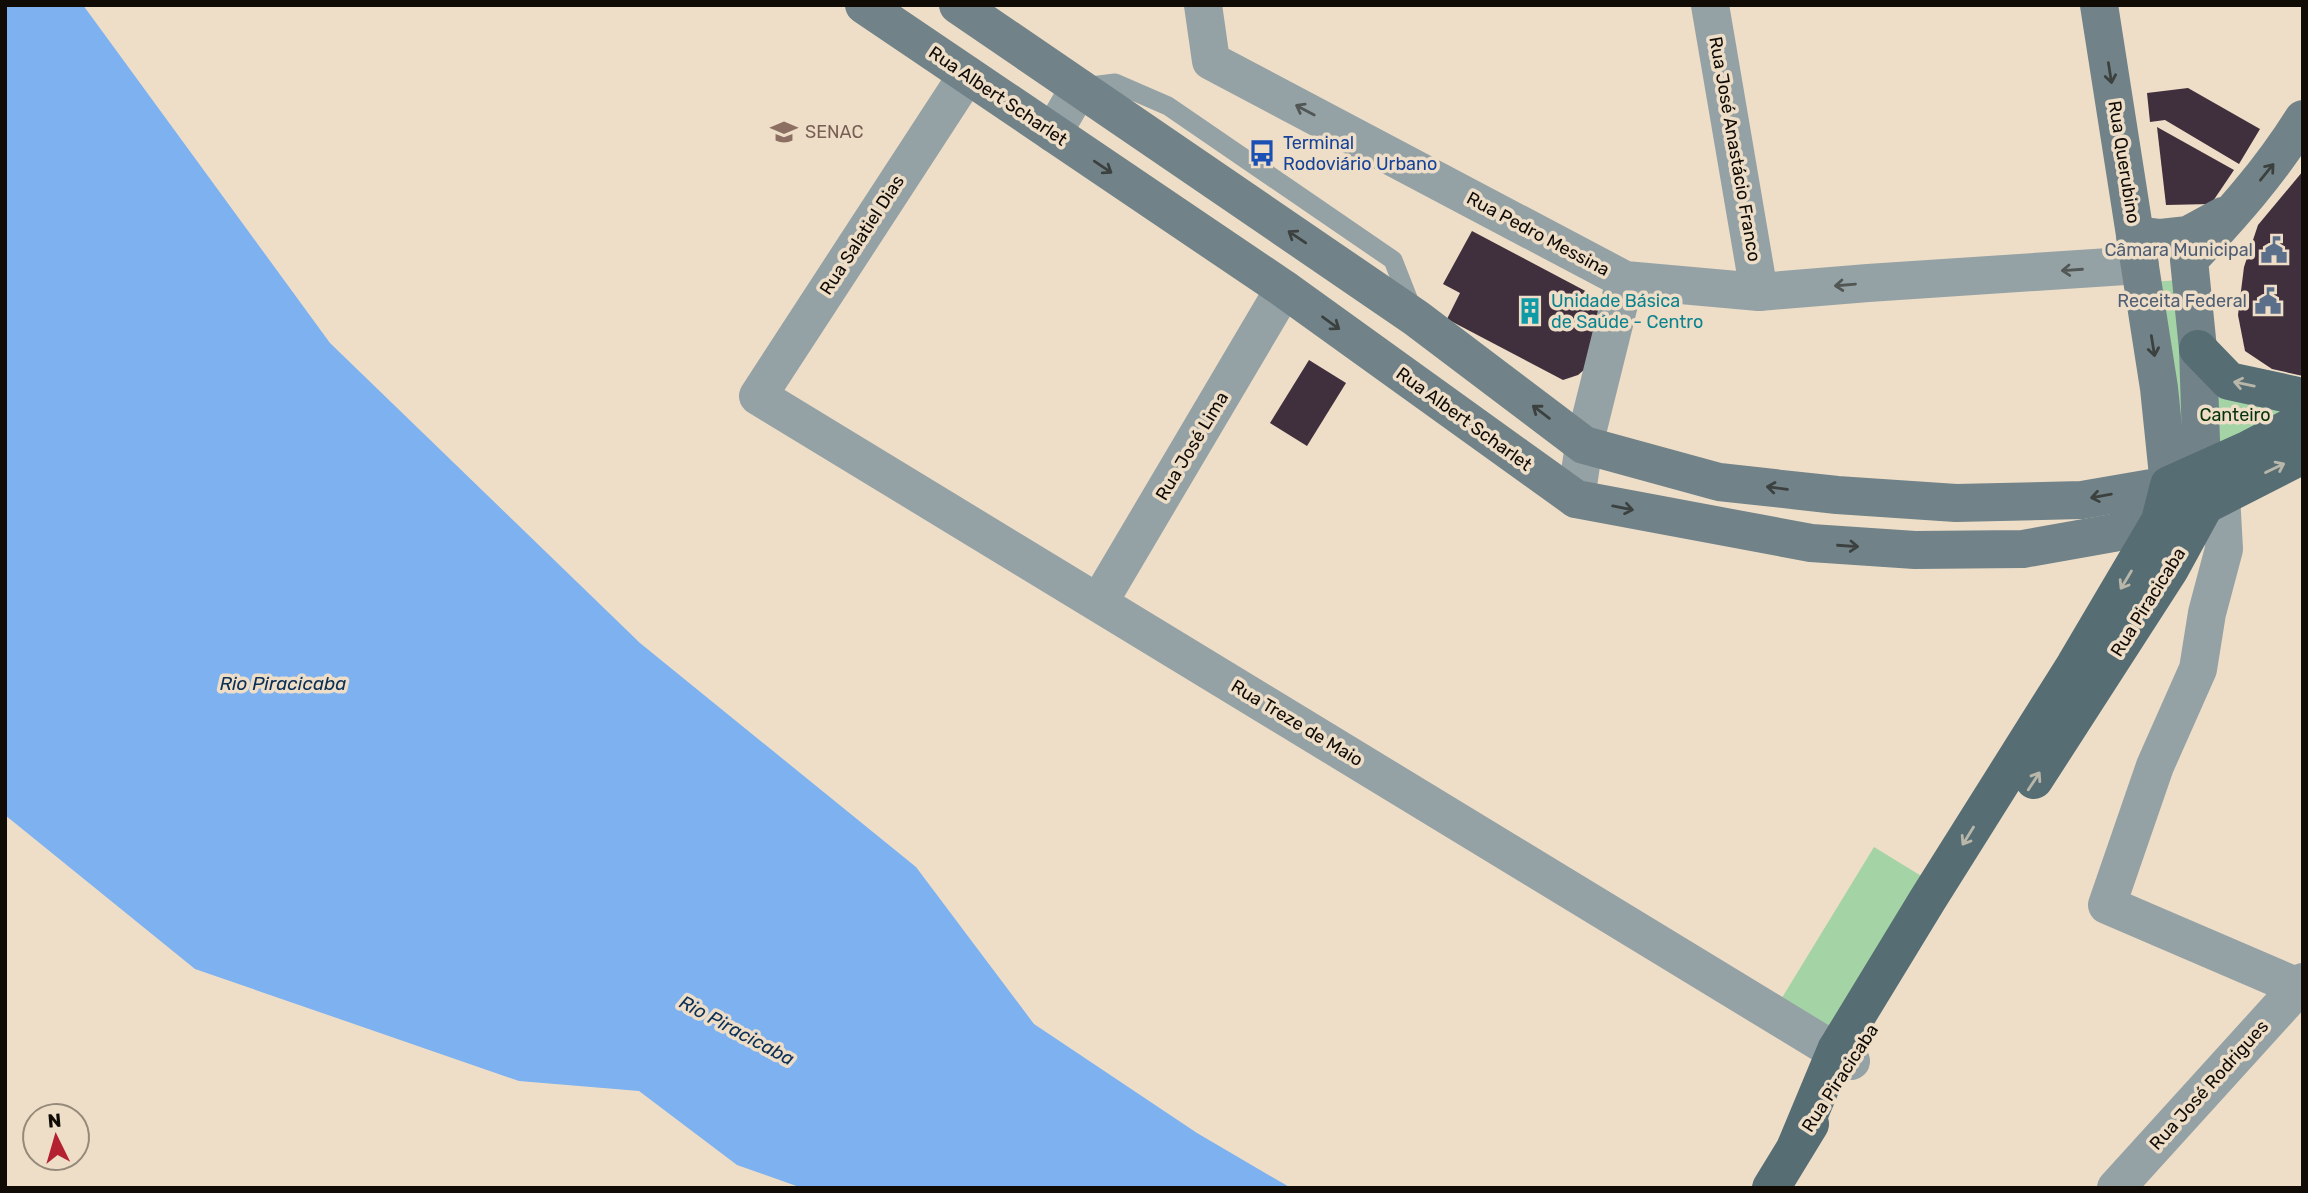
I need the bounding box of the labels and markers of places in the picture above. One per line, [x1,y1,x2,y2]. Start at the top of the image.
school or university icon: SENAC [769,117,799,147]
place label: SENAC [805,121,863,143]
place label: Terminal Rodoviário Urbano [1283,132,1437,175]
bus stop icon: Terminal Rodoviário Urbano [1247,138,1277,168]
public building icon: Câmara Municipal [2259,235,2289,265]
place label: Câmara Municipal [2104,239,2253,261]
public building icon: Receita Federal [2253,286,2283,316]
place label: Unidade Básica de Saúde - Centro [1551,290,1703,333]
place label: Receita Federal [2117,290,2247,312]
building icon: Unidade Básica de Saúde - Centro [1515,296,1545,326]

